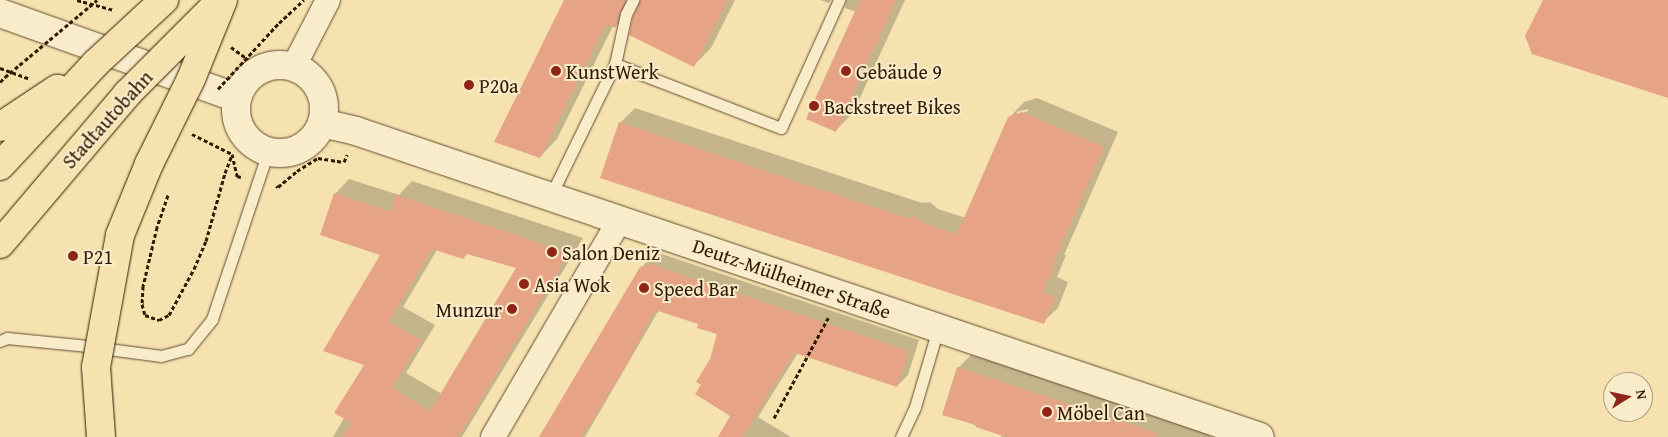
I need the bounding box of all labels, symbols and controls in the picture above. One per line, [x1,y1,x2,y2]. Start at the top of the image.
place label: KunstWerk [566,59,659,83]
place label: Gebäude 9 [856,59,942,83]
street label: Stadtautobahn [57,65,157,173]
marker: KunstWerk [550,65,562,77]
marker: Gebäude 9 [840,65,852,77]
place label: P20a [479,73,518,97]
marker: P20a [463,79,475,91]
place label: Backstreet Bikes [824,94,961,118]
marker: Backstreet Bikes [808,100,820,112]
street label: Deutz-Mülheimer Straße [690,233,894,323]
place label: Salon Deniz [562,240,660,264]
place label: P21 [83,244,113,268]
marker: Salon Deniz [546,246,558,258]
marker: P21 [67,250,79,262]
place label: Asia Wok [534,272,610,296]
place label: Speed Bar [654,276,737,300]
marker: Asia Wok [518,278,530,290]
marker: Speed Bar [638,282,650,294]
place label: Munzur [436,297,502,321]
marker: Munzur [506,303,518,315]
north arrow [1603,372,1653,422]
text: N [1631,388,1652,401]
place label: Möbel Can [1057,400,1145,424]
marker: Möbel Can [1041,406,1053,418]

